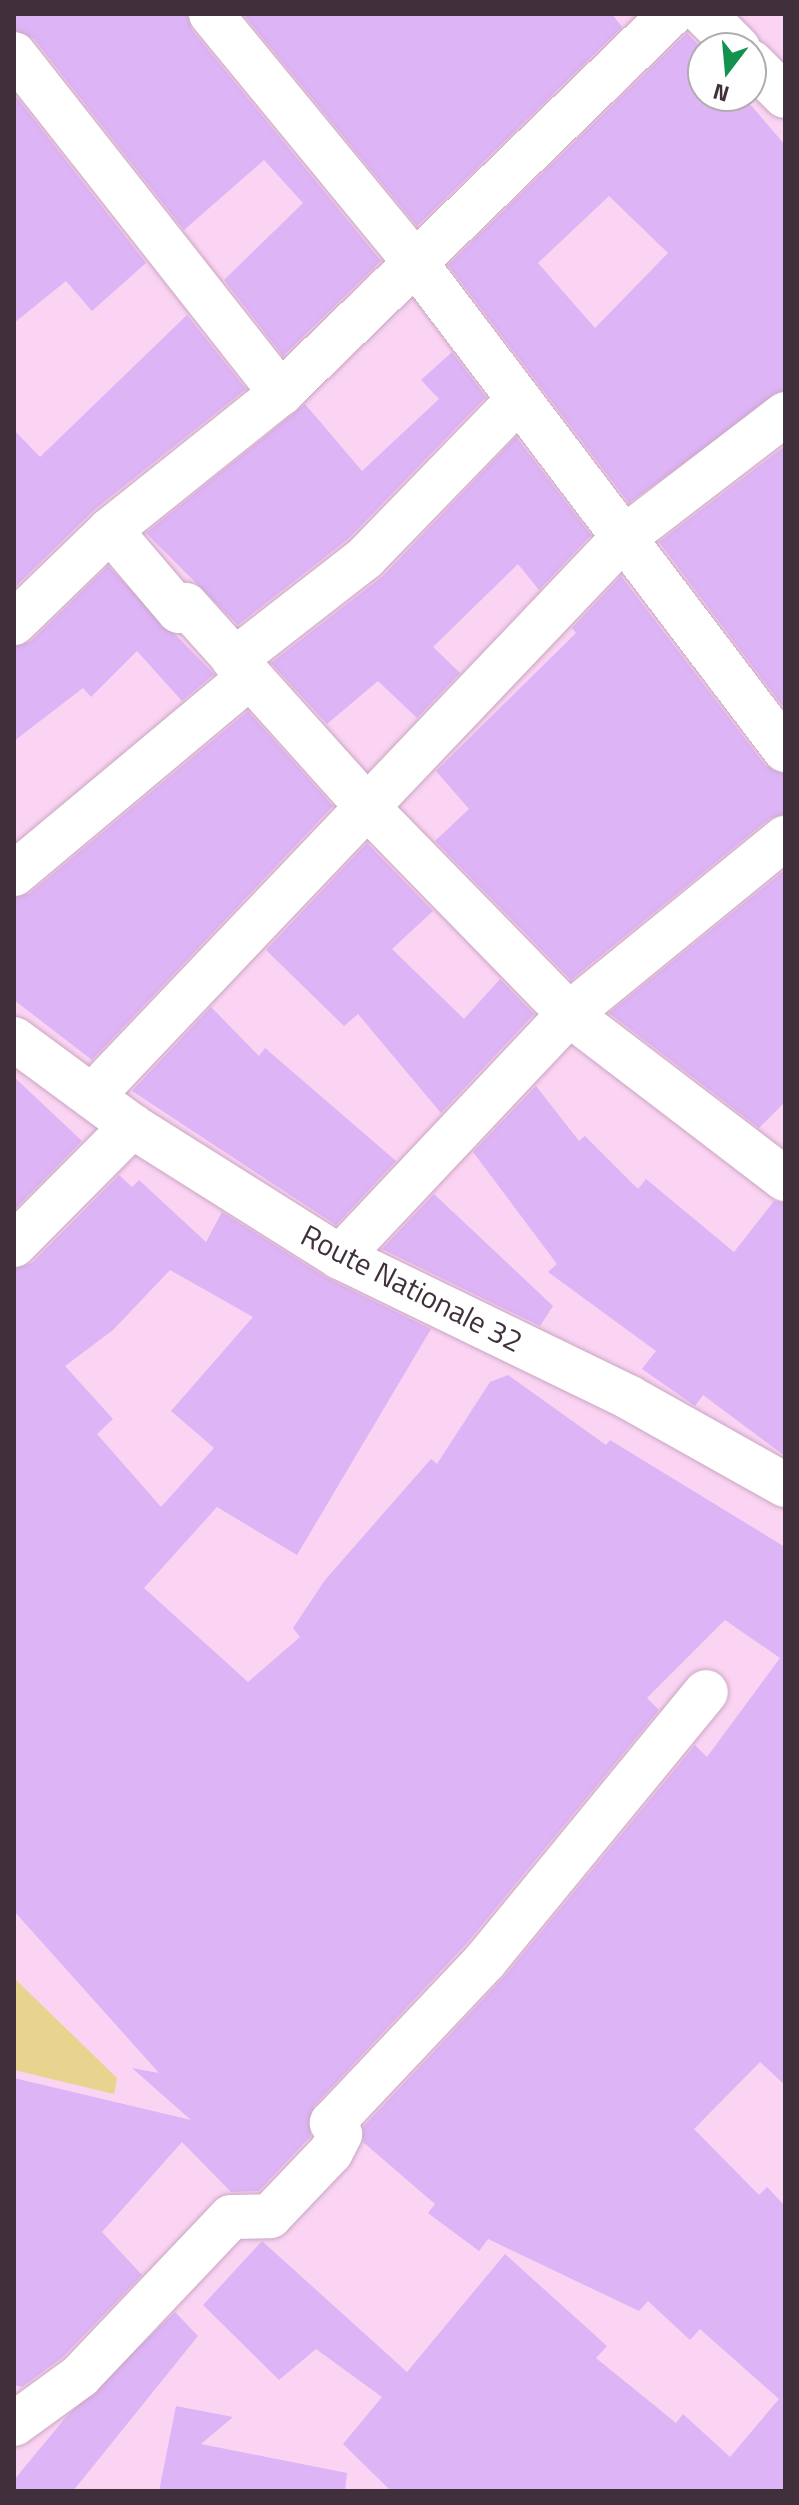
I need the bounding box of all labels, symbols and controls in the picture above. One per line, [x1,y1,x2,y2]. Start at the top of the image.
north arrow [687,32,767,112]
text: N [709,75,733,112]
street label: Route Nationale 32 [295,1217,529,1359]

